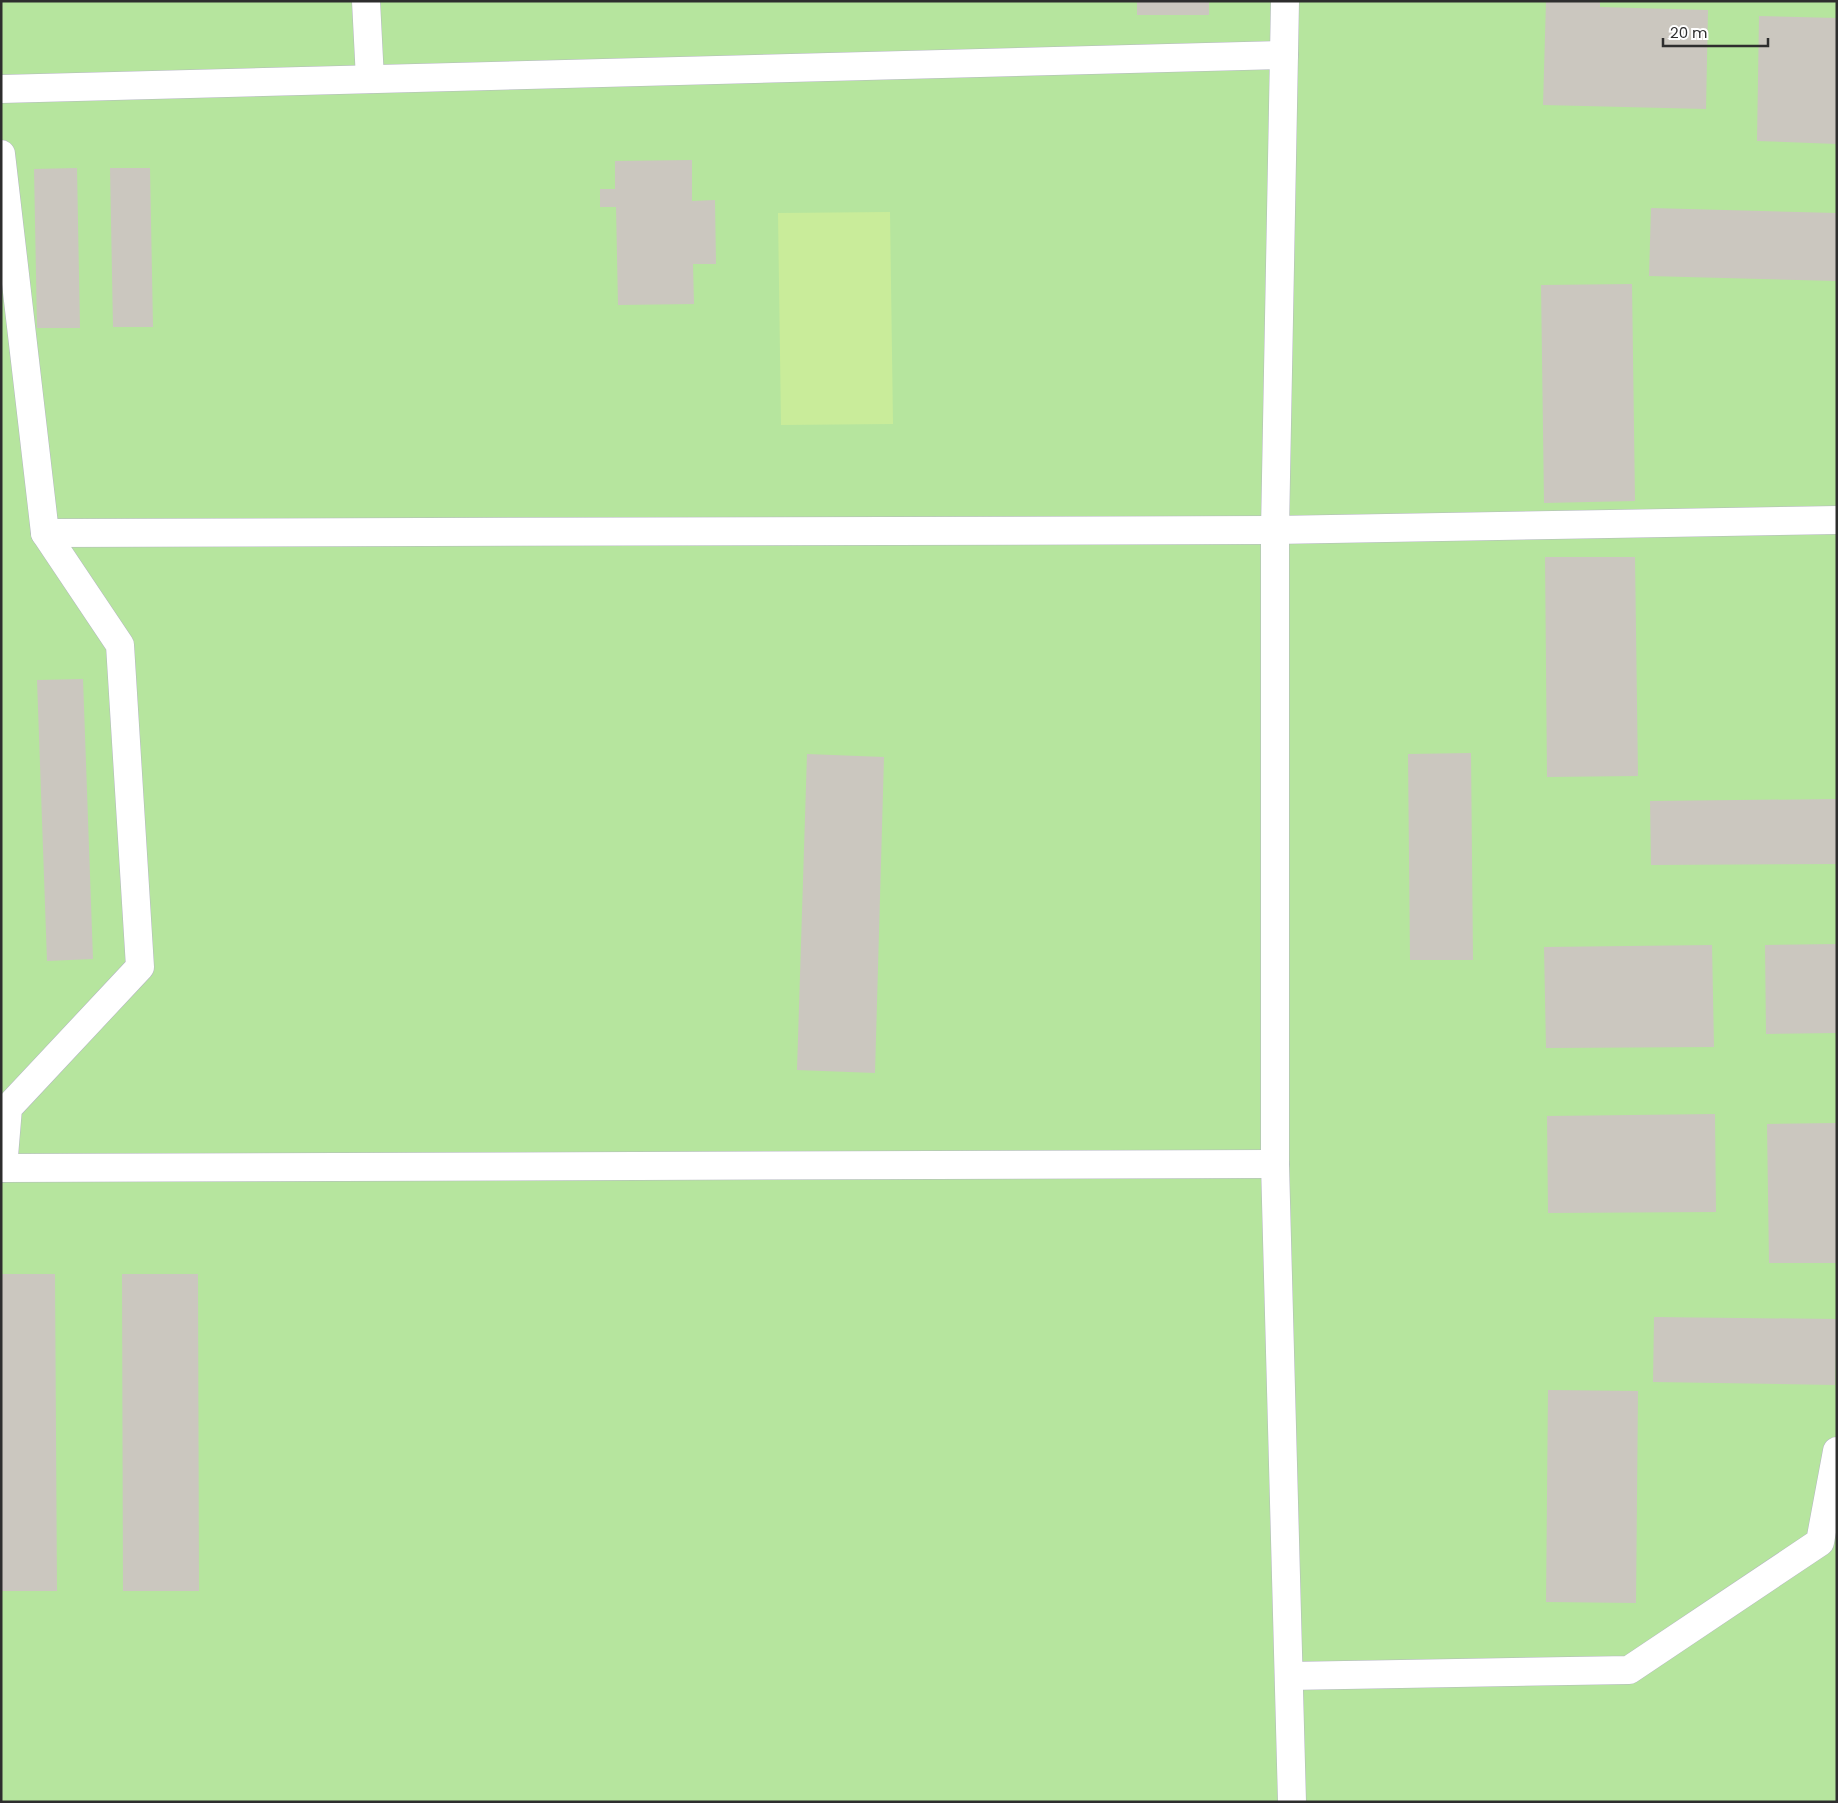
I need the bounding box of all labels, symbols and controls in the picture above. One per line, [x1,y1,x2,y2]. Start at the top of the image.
scale bar [1663,15,1768,47]
text: 20 m [1670,22,1708,43]

